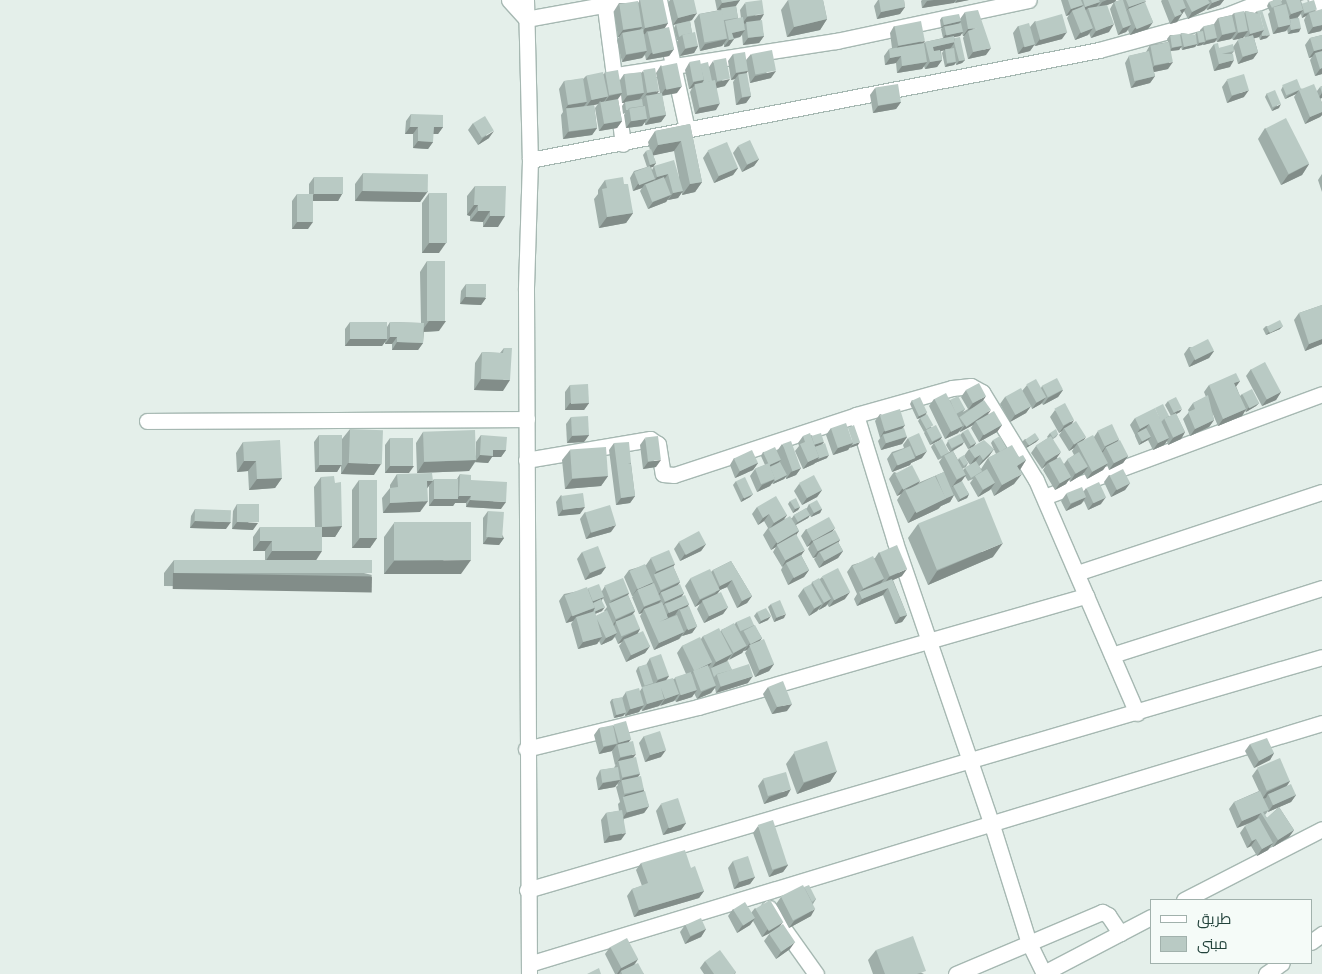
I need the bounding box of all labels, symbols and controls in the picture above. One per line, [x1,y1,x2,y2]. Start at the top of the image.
legend [1150,899,1312,964]
text: طريق [1197,909,1231,928]
text: مبنى [1197,934,1228,953]

